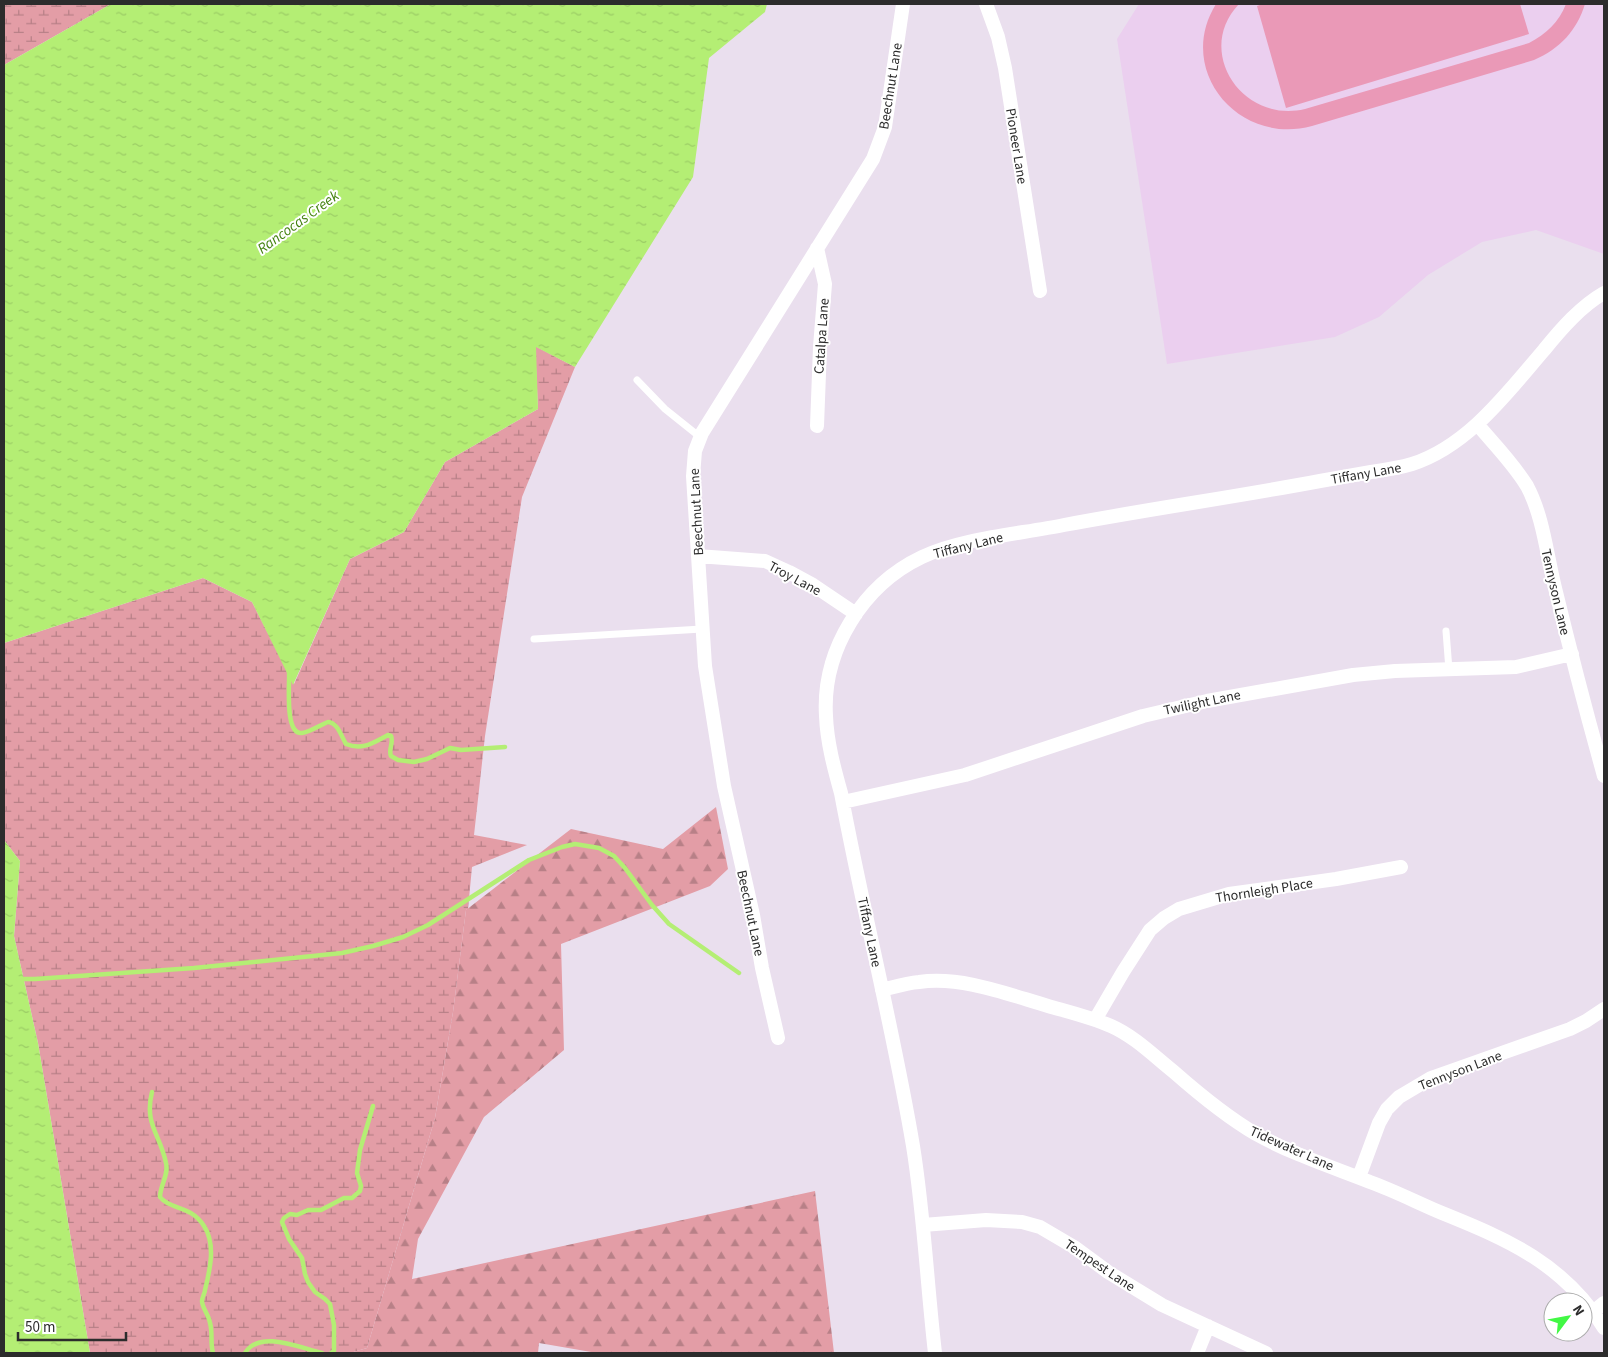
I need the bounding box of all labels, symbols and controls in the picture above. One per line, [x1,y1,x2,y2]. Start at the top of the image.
street label: Beechnut Lane [874,41,908,131]
street label: Pioneer Lane [1000,107,1032,186]
water label: Rancocas Creek [253,185,344,259]
street label: Catalpa Lane [809,298,835,375]
street label: Tiffany Lane [1329,458,1403,490]
street label: Beechnut Lane [685,468,709,556]
street label: Tiffany Lane [931,528,1005,564]
street label: Tennyson Lane [1535,547,1575,637]
street label: Troy Lane [765,557,824,601]
street label: Twilight Lane [1162,685,1243,721]
street label: Beechnut Lane [731,868,769,958]
street label: Thornleigh Place [1214,873,1314,909]
street label: Tiffany Lane [852,895,886,969]
street label: Tennyson Lane [1416,1046,1505,1096]
street label: Tidewater Lane [1246,1121,1337,1176]
street label: Tempest Lane [1060,1235,1139,1297]
north arrow [1543,1292,1593,1342]
text: N [1567,1301,1589,1320]
scale bar [18,1310,125,1342]
text: 50 m [25,1317,55,1338]

